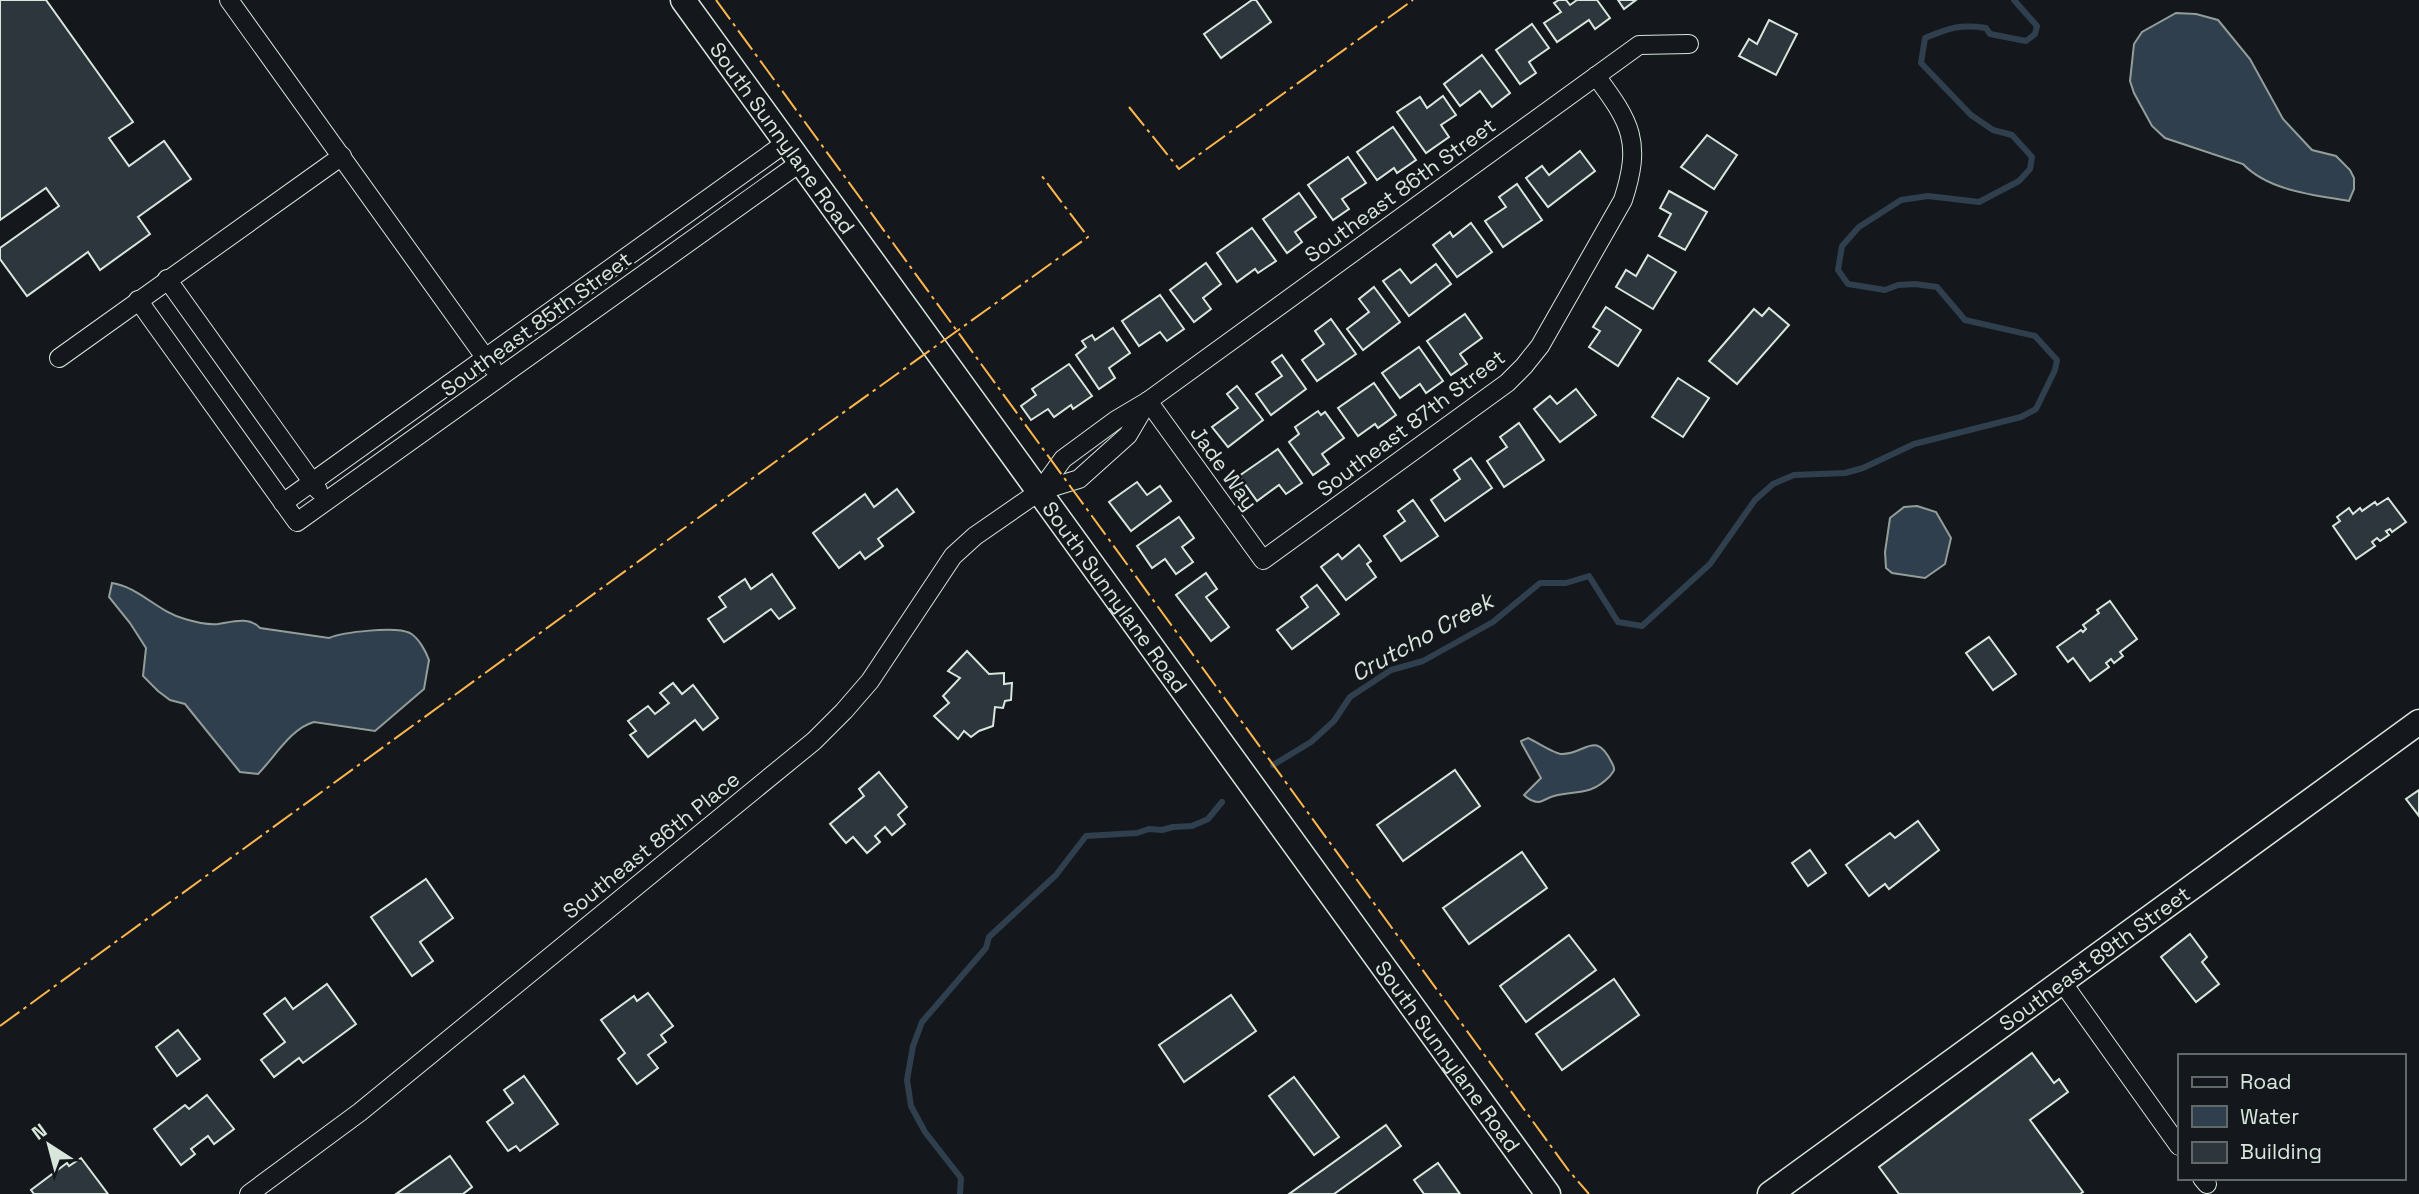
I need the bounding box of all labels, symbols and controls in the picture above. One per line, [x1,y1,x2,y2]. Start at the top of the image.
street label: South Sunnylane Road [704,36,861,239]
street label: Southeast 86th Street [1299,112,1501,268]
street label: Southeast 85th Street [435,246,637,402]
street label: Southeast 87th Street [1312,344,1510,502]
street label: Jade Way [1184,421,1264,515]
street label: South Sunnylane Road [1037,496,1194,698]
water label: Crutcho Creek [1346,584,1501,688]
street label: Southeast 86th Place [557,765,745,925]
street label: Southeast 89th Street [1993,880,2195,1037]
street label: South Sunnylane Road [1370,955,1527,1157]
legend [2178,1054,2405,1180]
text: Road [2240,1068,2292,1095]
text: Water [2240,1103,2299,1130]
north arrow [14,1110,84,1180]
text: N [27,1118,52,1146]
text: Building [2240,1138,2322,1165]

